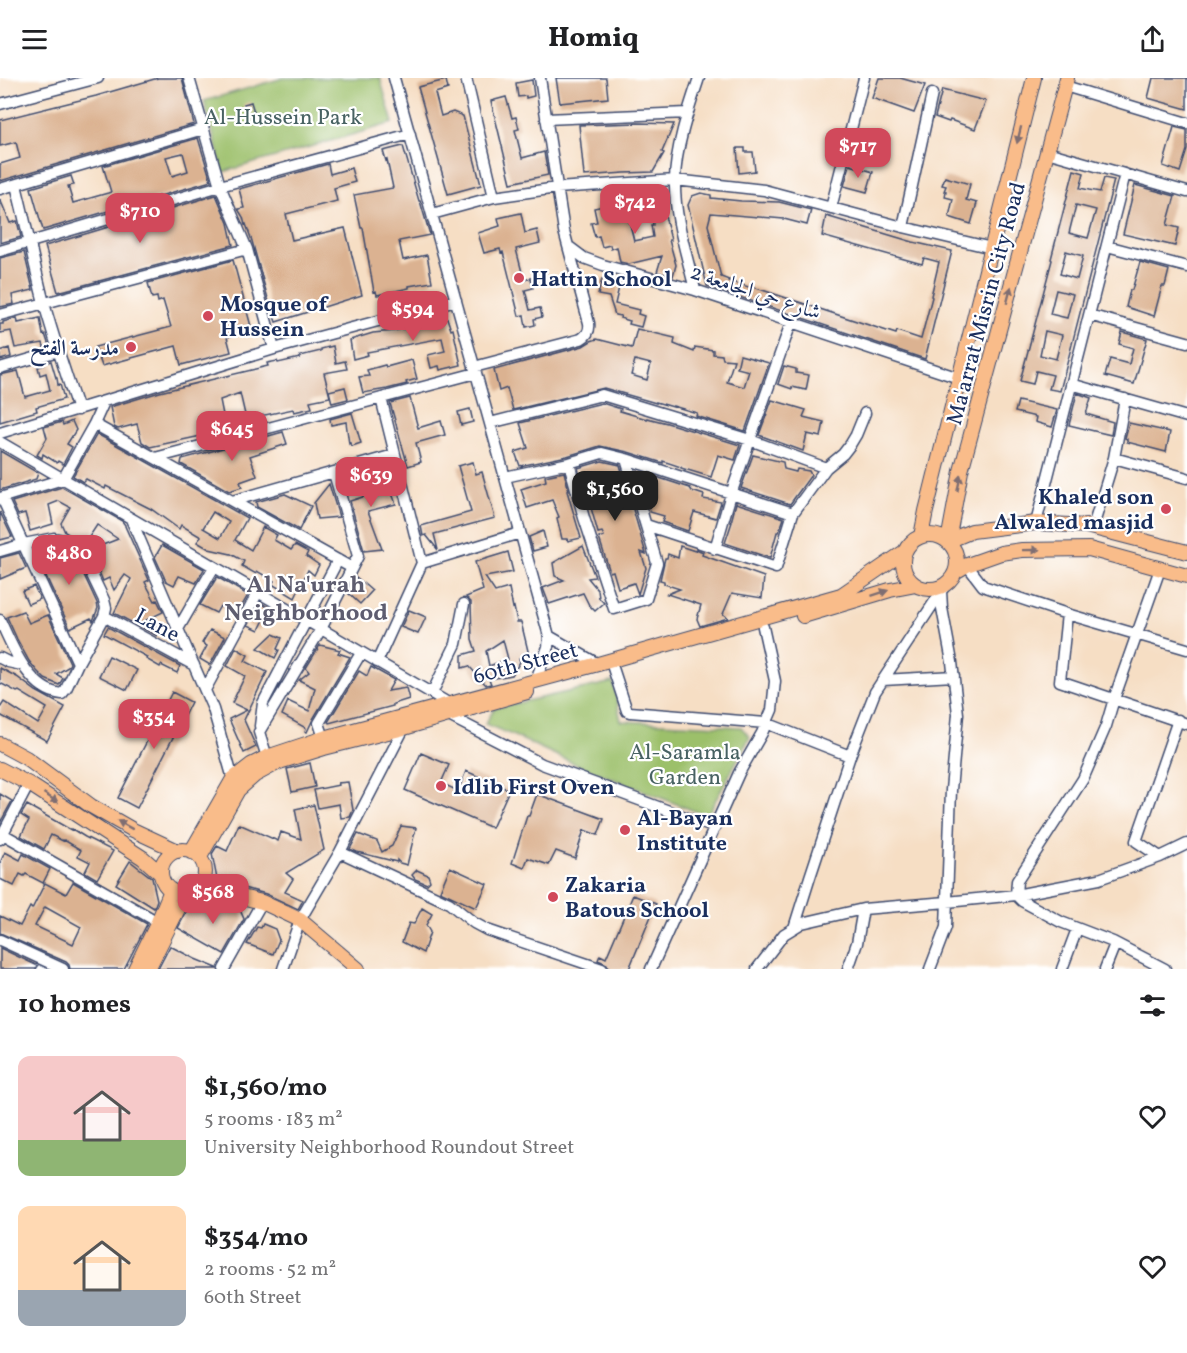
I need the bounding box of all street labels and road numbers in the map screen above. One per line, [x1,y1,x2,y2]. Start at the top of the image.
street label: Ma'arrat Misrin City Road [940,179,1035,429]
street label: شارع حي الجامعة 2 [686,258,825,330]
street label: Lane [129,602,185,651]
street label: 60th Street [470,635,582,693]

